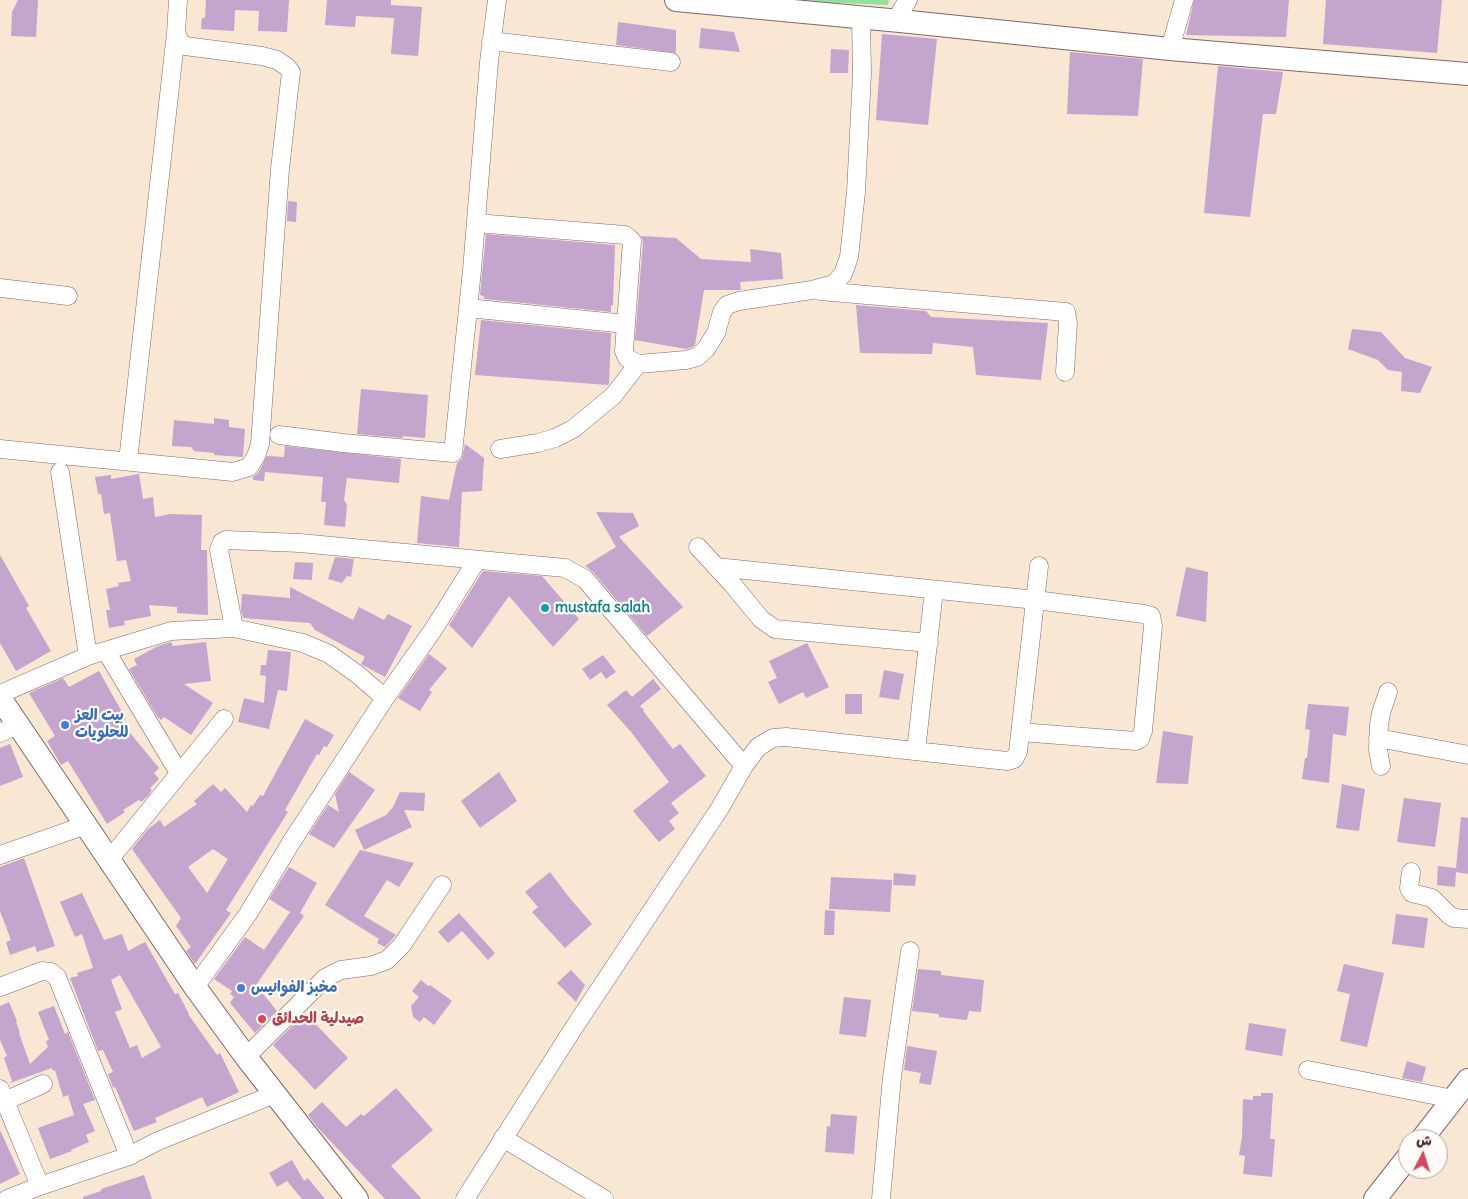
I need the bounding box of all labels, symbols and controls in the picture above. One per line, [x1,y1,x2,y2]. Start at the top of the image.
place label: mustafa salah [555,599,650,617]
marker: mustafa salah [539,602,551,614]
place label: بيت العز للحلويات [75,707,128,742]
marker: بيت العز للحلويات [59,719,71,731]
place label: مخبز الفوانيس [251,979,337,997]
marker: مخبز الفوانيس [235,982,247,994]
place label: صيدلية الحدائق [272,1010,364,1028]
marker: صيدلية الحدائق [256,1013,268,1025]
north arrow [1398,1129,1448,1179]
text: ش [1416,1130,1433,1150]

